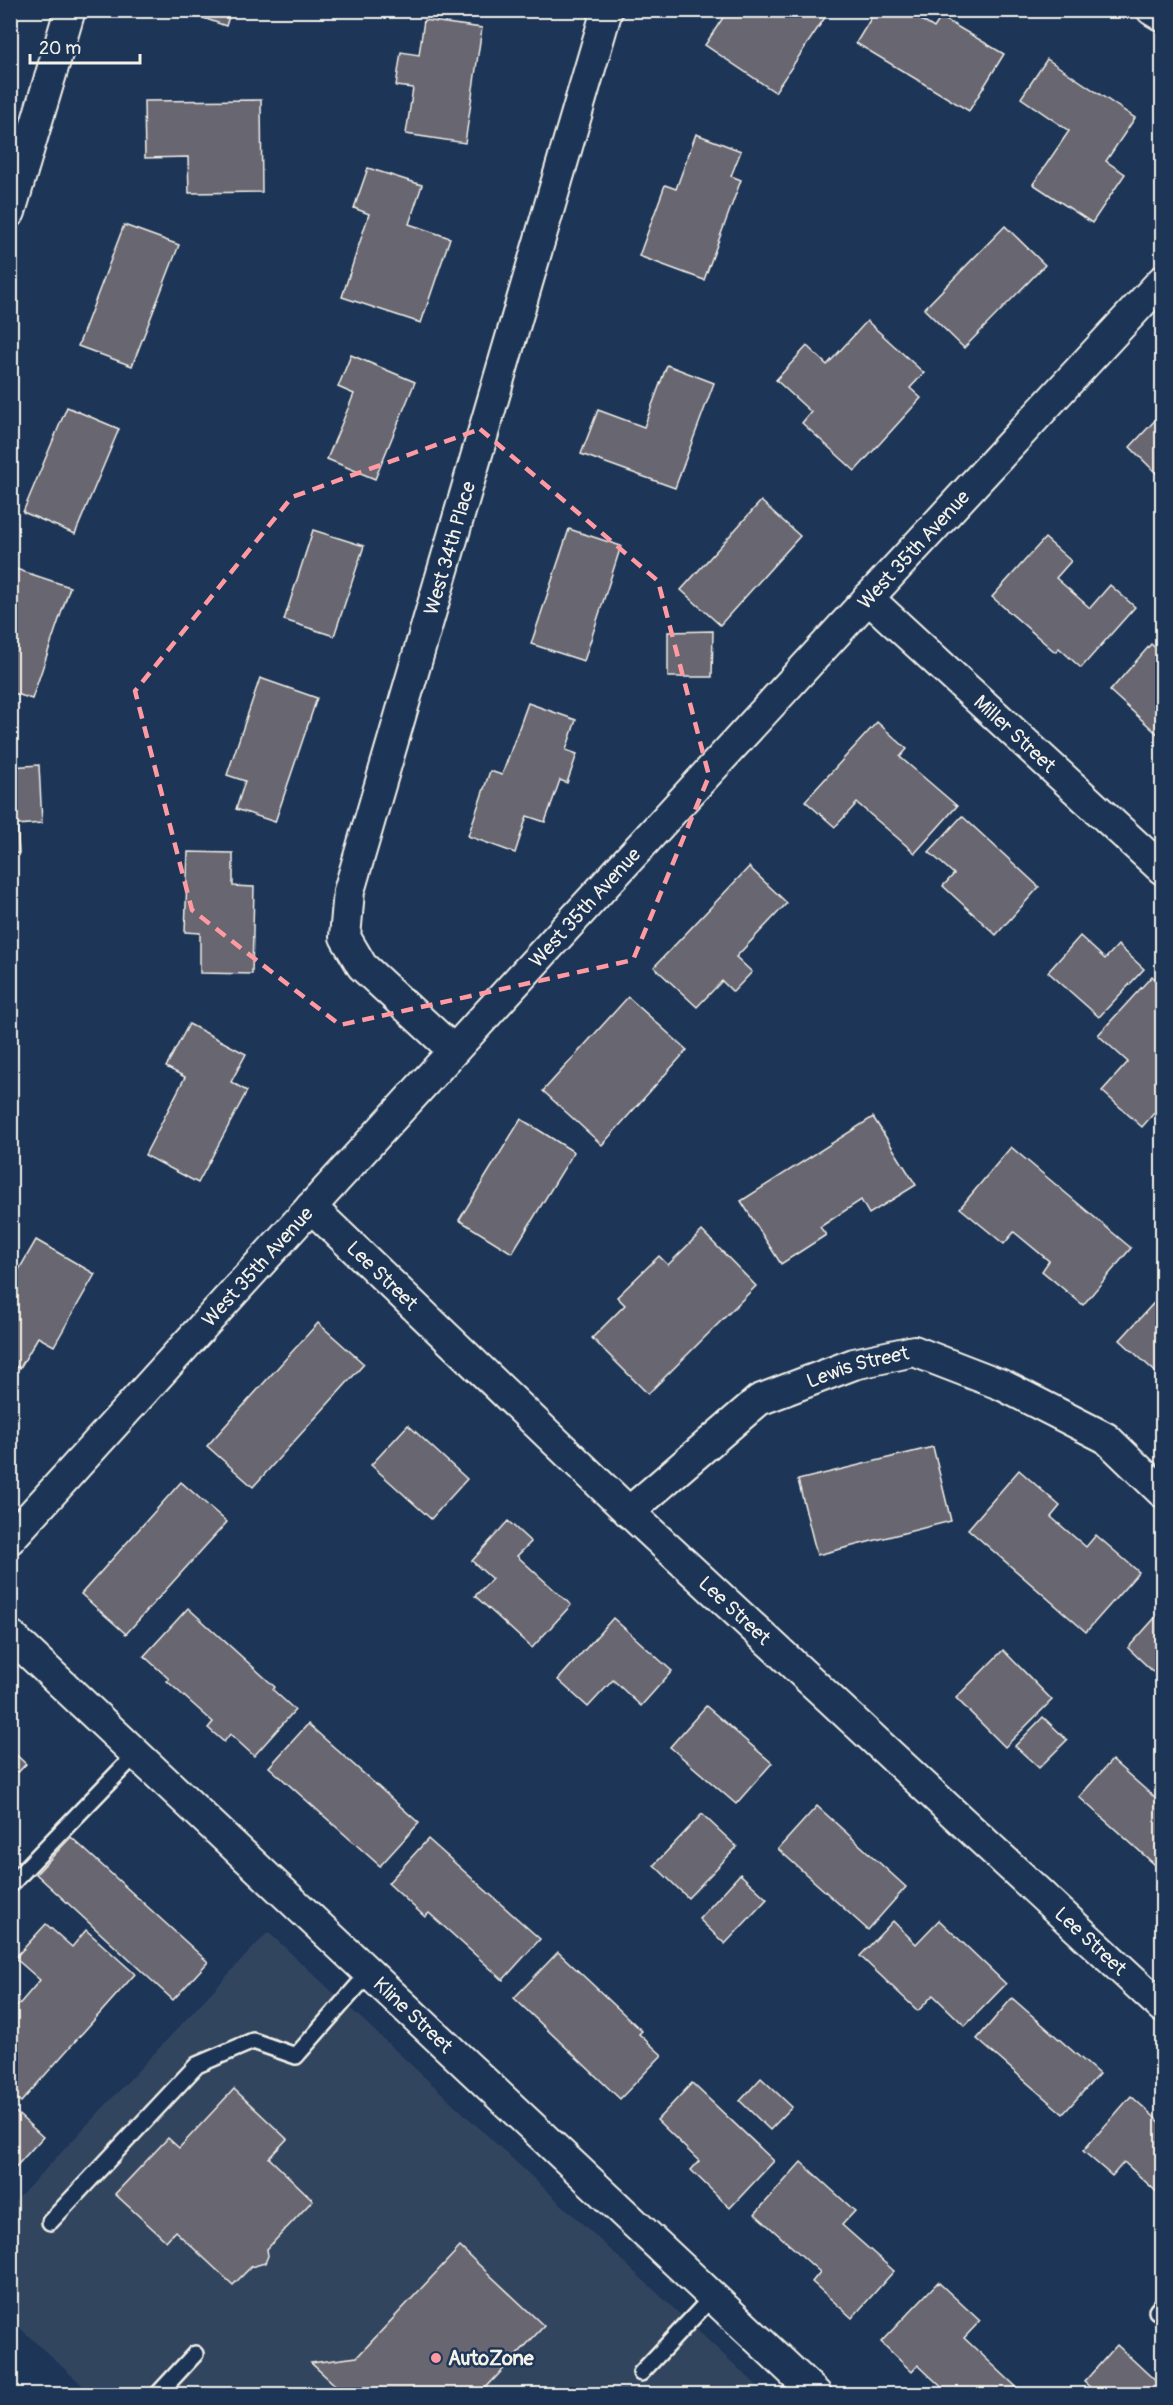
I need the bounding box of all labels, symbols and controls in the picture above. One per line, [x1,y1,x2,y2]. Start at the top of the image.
scale bar [30,27,140,65]
text: 20 m [39,37,81,60]
street label: West 34th Place [419,478,481,618]
street label: West 35th Avenue [852,485,975,615]
street label: Miller Street [968,690,1062,779]
street label: West 35th Avenue [524,842,646,973]
street label: West 35th Avenue [197,1201,319,1332]
street label: Lee Street [341,1236,424,1317]
street label: Lewis Street [803,1340,912,1394]
street label: Lee Street [693,1571,776,1651]
street label: Lee Street [1049,1902,1133,1982]
street label: Kline Street [368,1972,459,2059]
place label: AutoZone [448,2346,535,2371]
marker: AutoZone [429,2351,443,2365]

